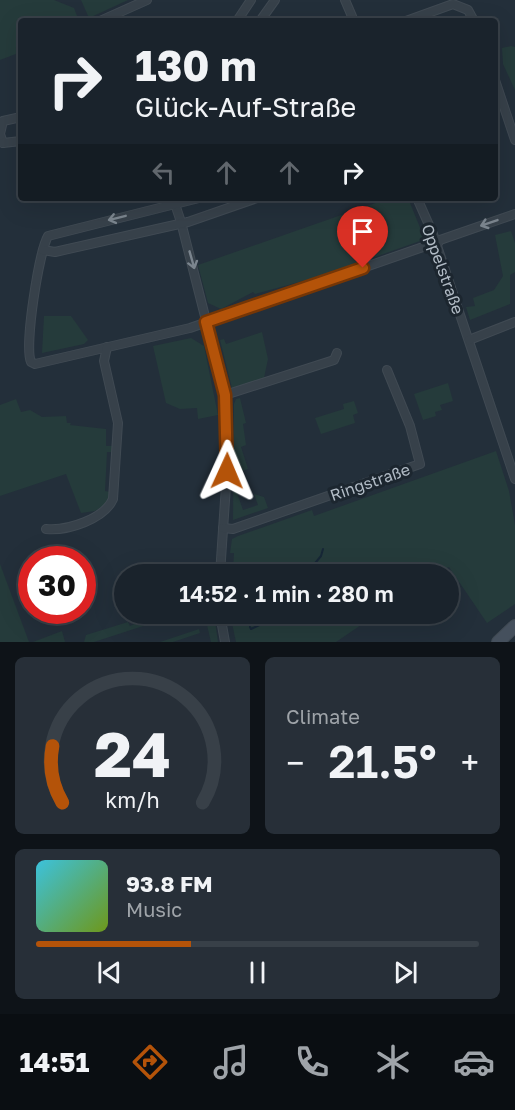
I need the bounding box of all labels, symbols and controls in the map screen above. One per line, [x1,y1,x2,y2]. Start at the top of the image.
text: 130 m [135,40,257,90]
icon: right [36,42,114,120]
text: Glück-Auf-Straße [135,91,356,123]
icon: left [147,156,180,189]
icon: ahead [210,156,243,189]
icon: ahead [273,156,306,189]
icon: right [336,156,369,189]
pin [337,206,388,268]
one-way arrow [108,212,127,224]
icon: arrive [346,215,379,248]
one-way arrow [480,218,499,229]
street label: Oppelstraße [417,221,469,317]
one-way arrow [187,250,198,269]
position arrow [195,439,259,503]
street label: Ringstraße [327,459,413,505]
speed limit sign: 30 [18,546,96,624]
text: 14:52 · 1 min · 280 m [179,580,394,607]
text: Climate [286,704,360,728]
text: 24 [94,716,171,791]
text: 21.5° [328,734,437,788]
text: − [286,743,304,782]
text: + [461,743,479,782]
text: km/h [105,787,160,813]
text: 93.8 FM [126,870,213,897]
text: Music [126,897,182,921]
icon: previous [93,956,126,989]
icon: pause [241,956,274,989]
icon: next [389,956,422,989]
icon: directions [129,1041,171,1083]
icon: music [210,1041,252,1083]
icon: phone [291,1041,333,1083]
icon: climate [372,1041,414,1083]
icon: car [453,1041,495,1083]
text: 14:51 [20,1046,89,1078]

